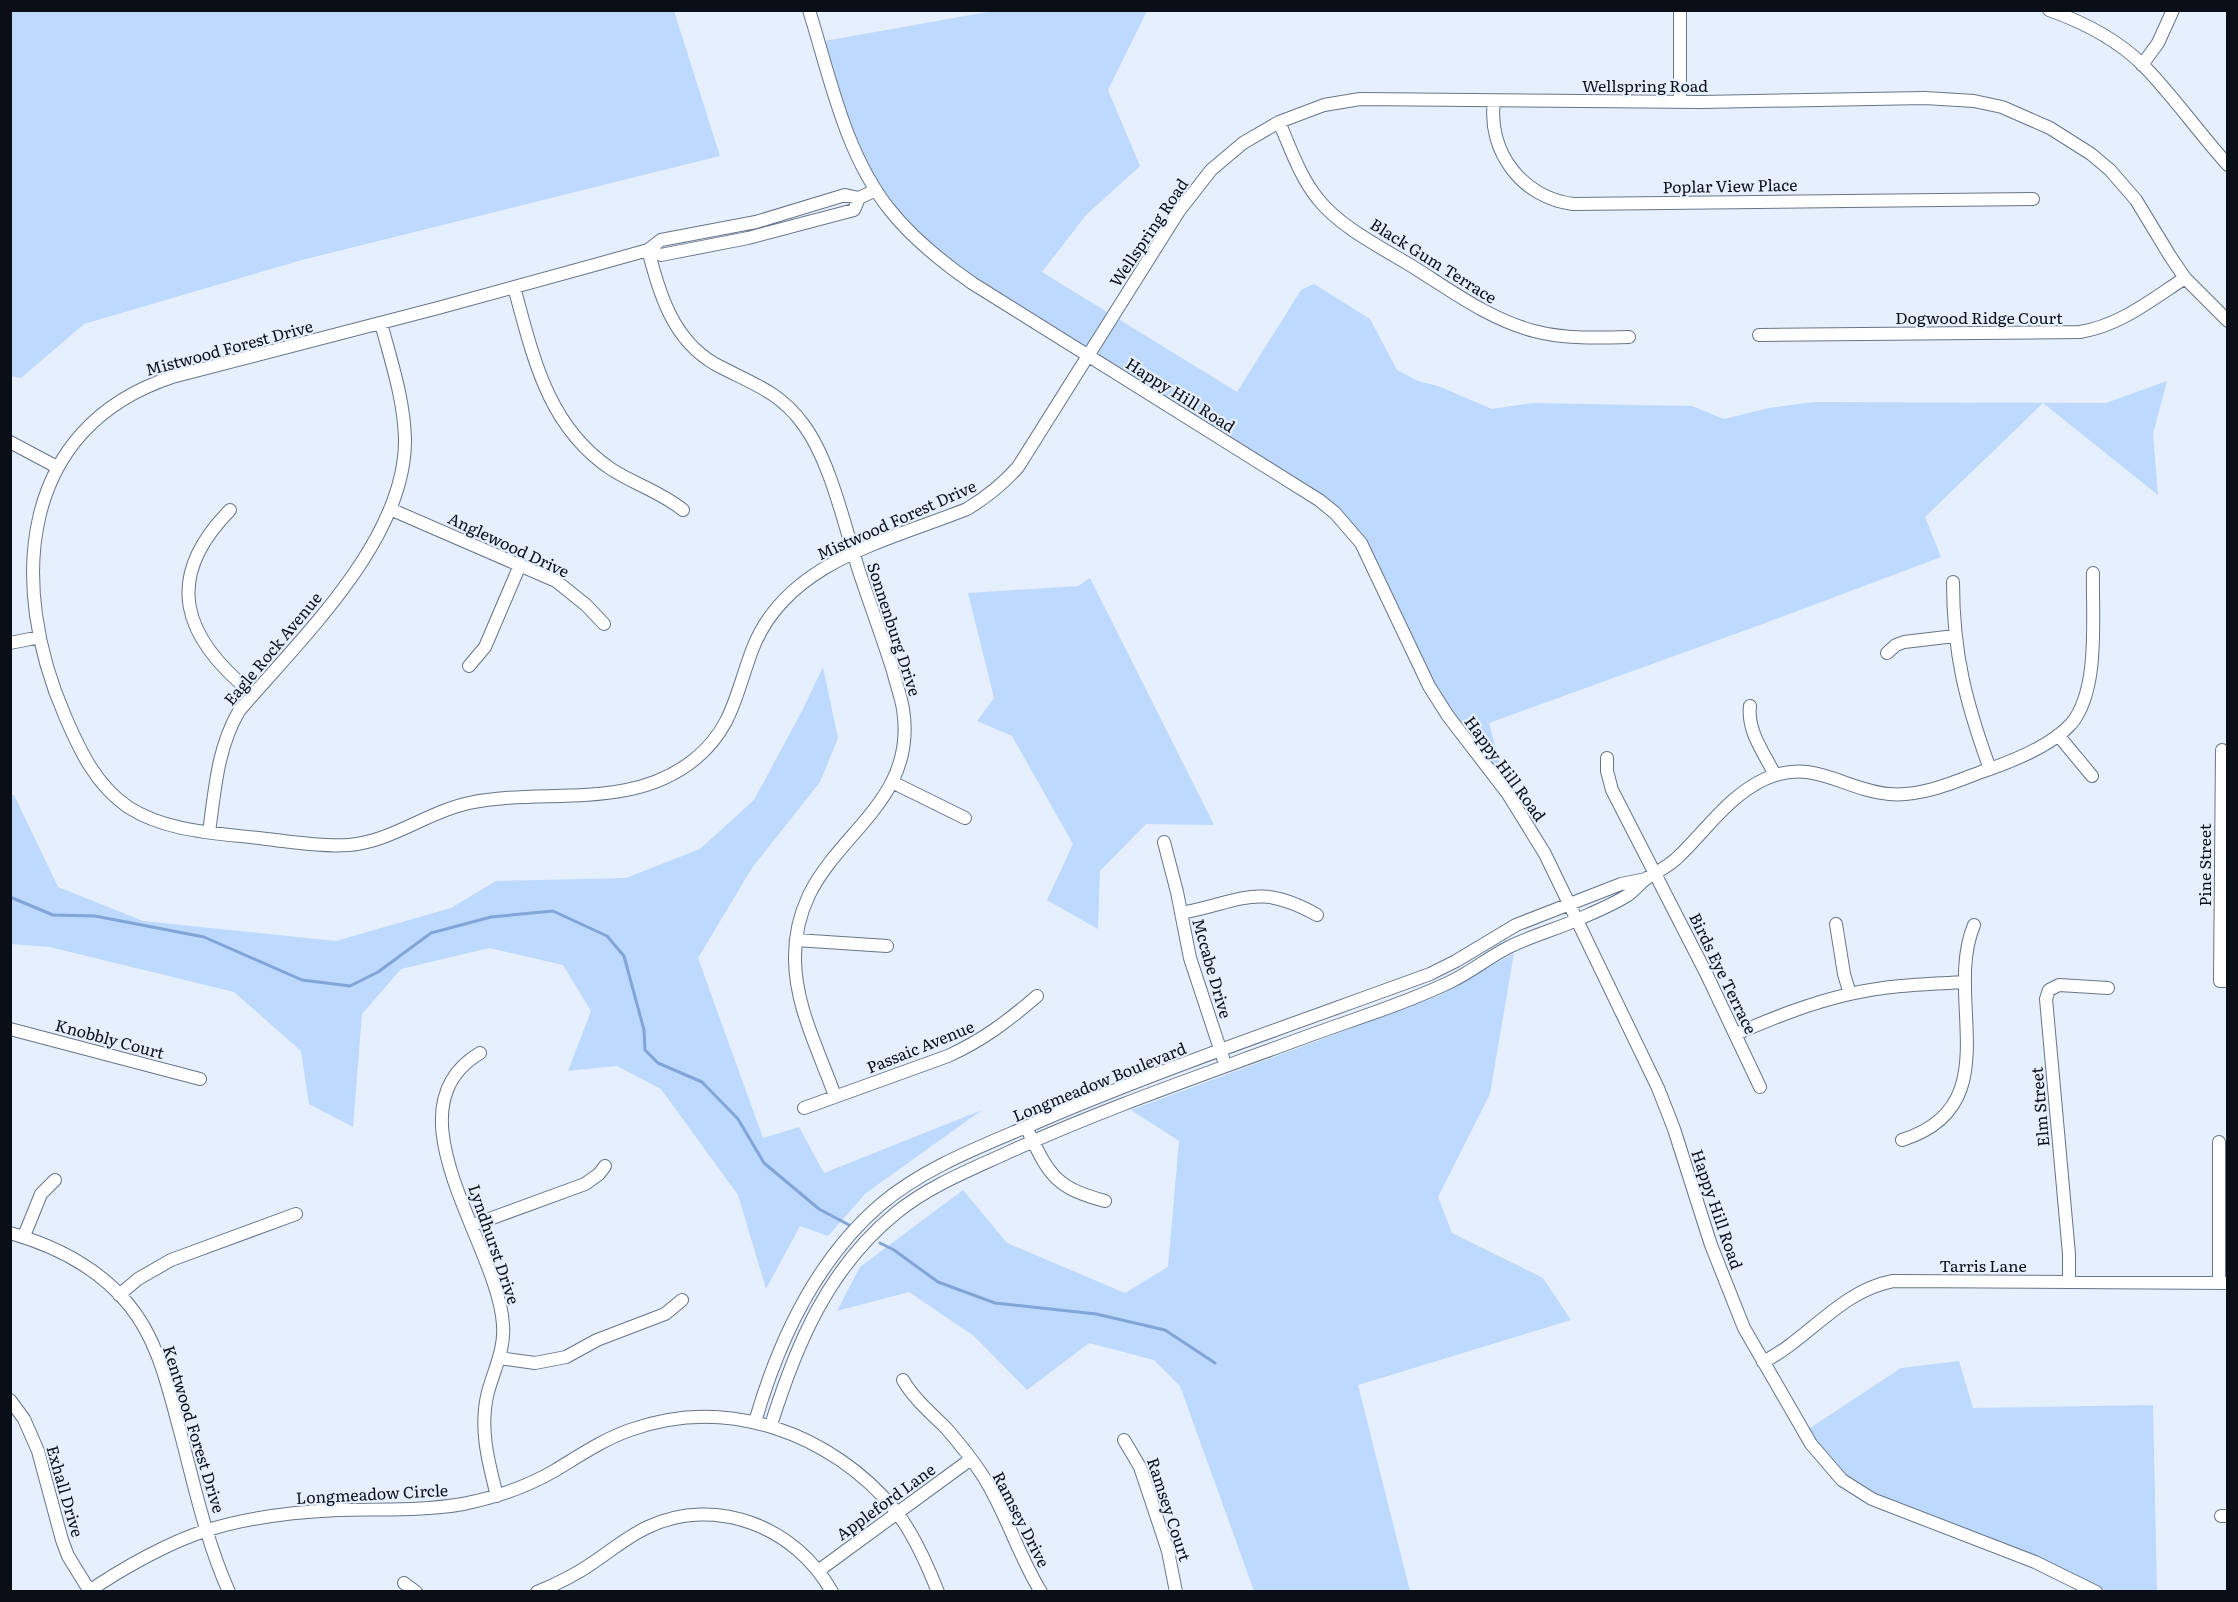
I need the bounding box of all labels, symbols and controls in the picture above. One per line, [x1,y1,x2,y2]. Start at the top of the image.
street label: Wellspring Road [1582,73,1708,97]
street label: Poplar View Place [1662,172,1798,198]
street label: Wellspring Road [1103,173,1193,291]
street label: Black Gum Terrace [1366,211,1502,309]
street label: Dogwood Ridge Court [1895,305,2063,329]
street label: Mistwood Forest Drive [143,313,315,381]
street label: Happy Hill Road [1122,351,1241,437]
street label: Mistwood Forest Drive [812,473,980,565]
street label: Anglewood Drive [444,505,574,583]
street label: Sonnenburg Drive [862,559,928,699]
street label: Eagle Rock Avenue [217,586,327,710]
street label: Happy Hill Road [1460,710,1553,826]
street label: Pine Street [2192,823,2216,906]
street label: Birds Eye Terrace [1684,908,1764,1038]
street label: Mccabe Drive [1187,915,1239,1021]
street label: Knobbly Court [53,1012,168,1064]
street label: Passaic Avenue [863,1014,977,1078]
street label: Longmeadow Boulevard [1009,1035,1190,1127]
street label: Elm Street [2024,1066,2054,1148]
street label: Happy Hill Road [1686,1146,1750,1272]
street label: Lyndhurst Drive [463,1181,527,1307]
street label: Tarris Lane [1939,1253,2027,1277]
street label: Kentwood Forest Drive [158,1342,232,1516]
street label: Exhall Drive [41,1442,91,1540]
street label: Ramsey Court [1142,1454,1198,1564]
street label: Appleford Lane [830,1457,940,1545]
street label: Ramsey Drive [987,1467,1057,1571]
street label: Longmeadow Circle [295,1477,449,1509]

